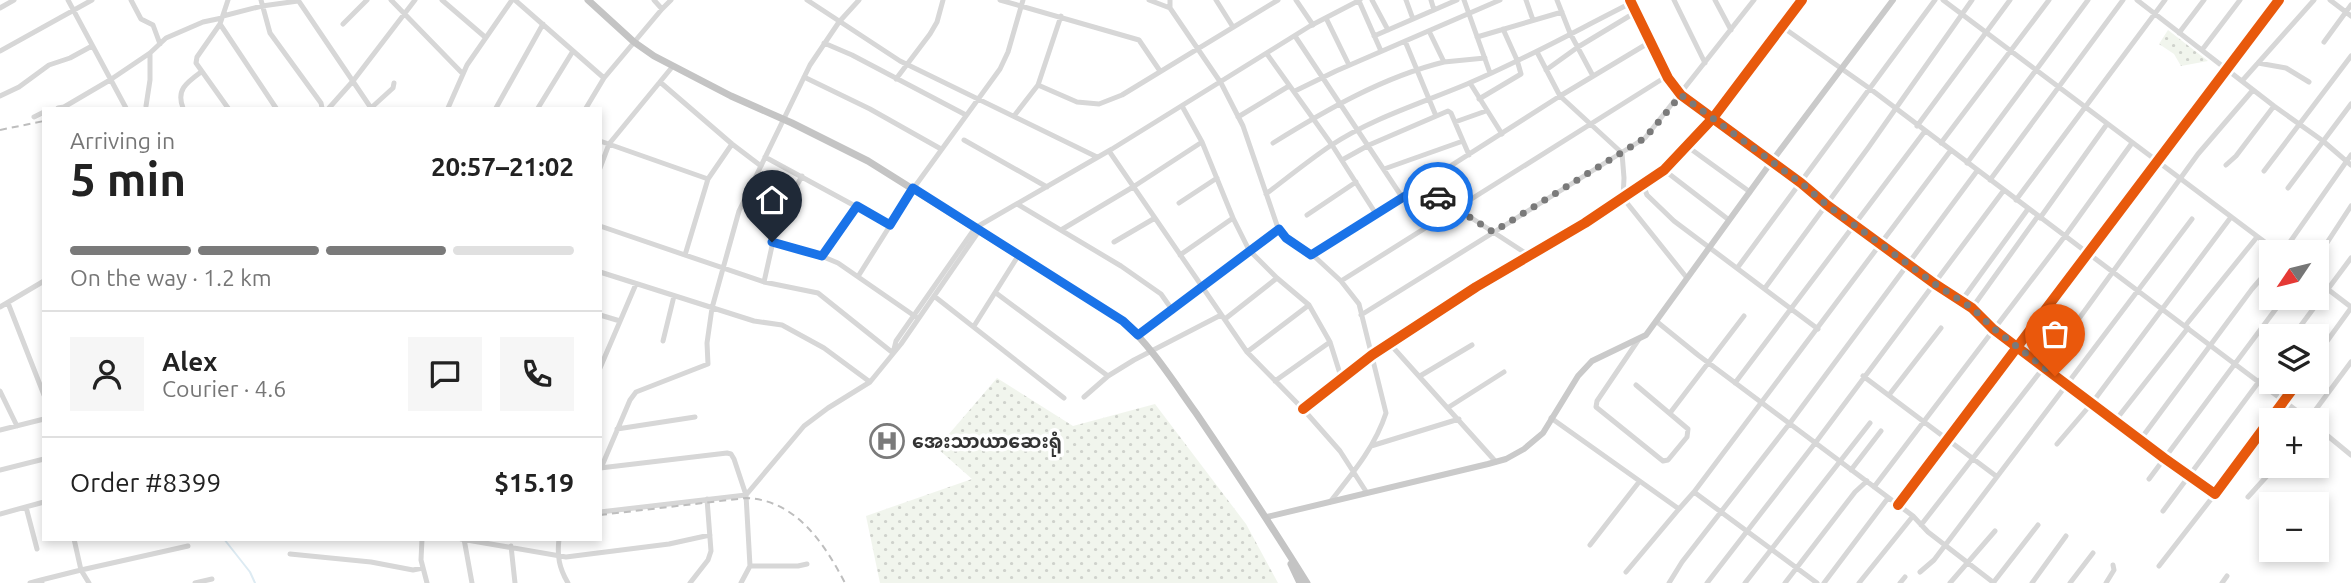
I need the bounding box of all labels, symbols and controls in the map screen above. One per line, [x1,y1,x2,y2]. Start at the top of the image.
text: Arriving in [70,128,175,153]
text: 20:57–21:02 [431,152,574,181]
text: 5 min [70,153,186,205]
courier [1403,162,1473,232]
pin [742,170,802,242]
icon: car [1419,178,1457,216]
icon: home [753,181,791,219]
north arrow [2259,240,2329,310]
map controls [2259,240,2329,562]
text: On the way · 1.2 km [70,265,272,290]
pin [2025,304,2085,376]
icon: bag [2036,315,2074,353]
button: layers [2259,324,2329,394]
button: person [70,337,144,411]
button: chat [408,337,482,411]
button: phone [500,337,574,411]
text: Alex [162,347,217,376]
text: Courier · 4.6 [162,376,286,401]
button: + [2259,408,2329,478]
hospital icon: အေးသာယာဆေးရုံ [868,422,906,460]
place label: အေးသာယာဆေးရုံ [912,430,1062,457]
text: Order #8399 [70,468,221,497]
text: $15.19 [494,468,574,497]
button: − [2259,492,2329,562]

